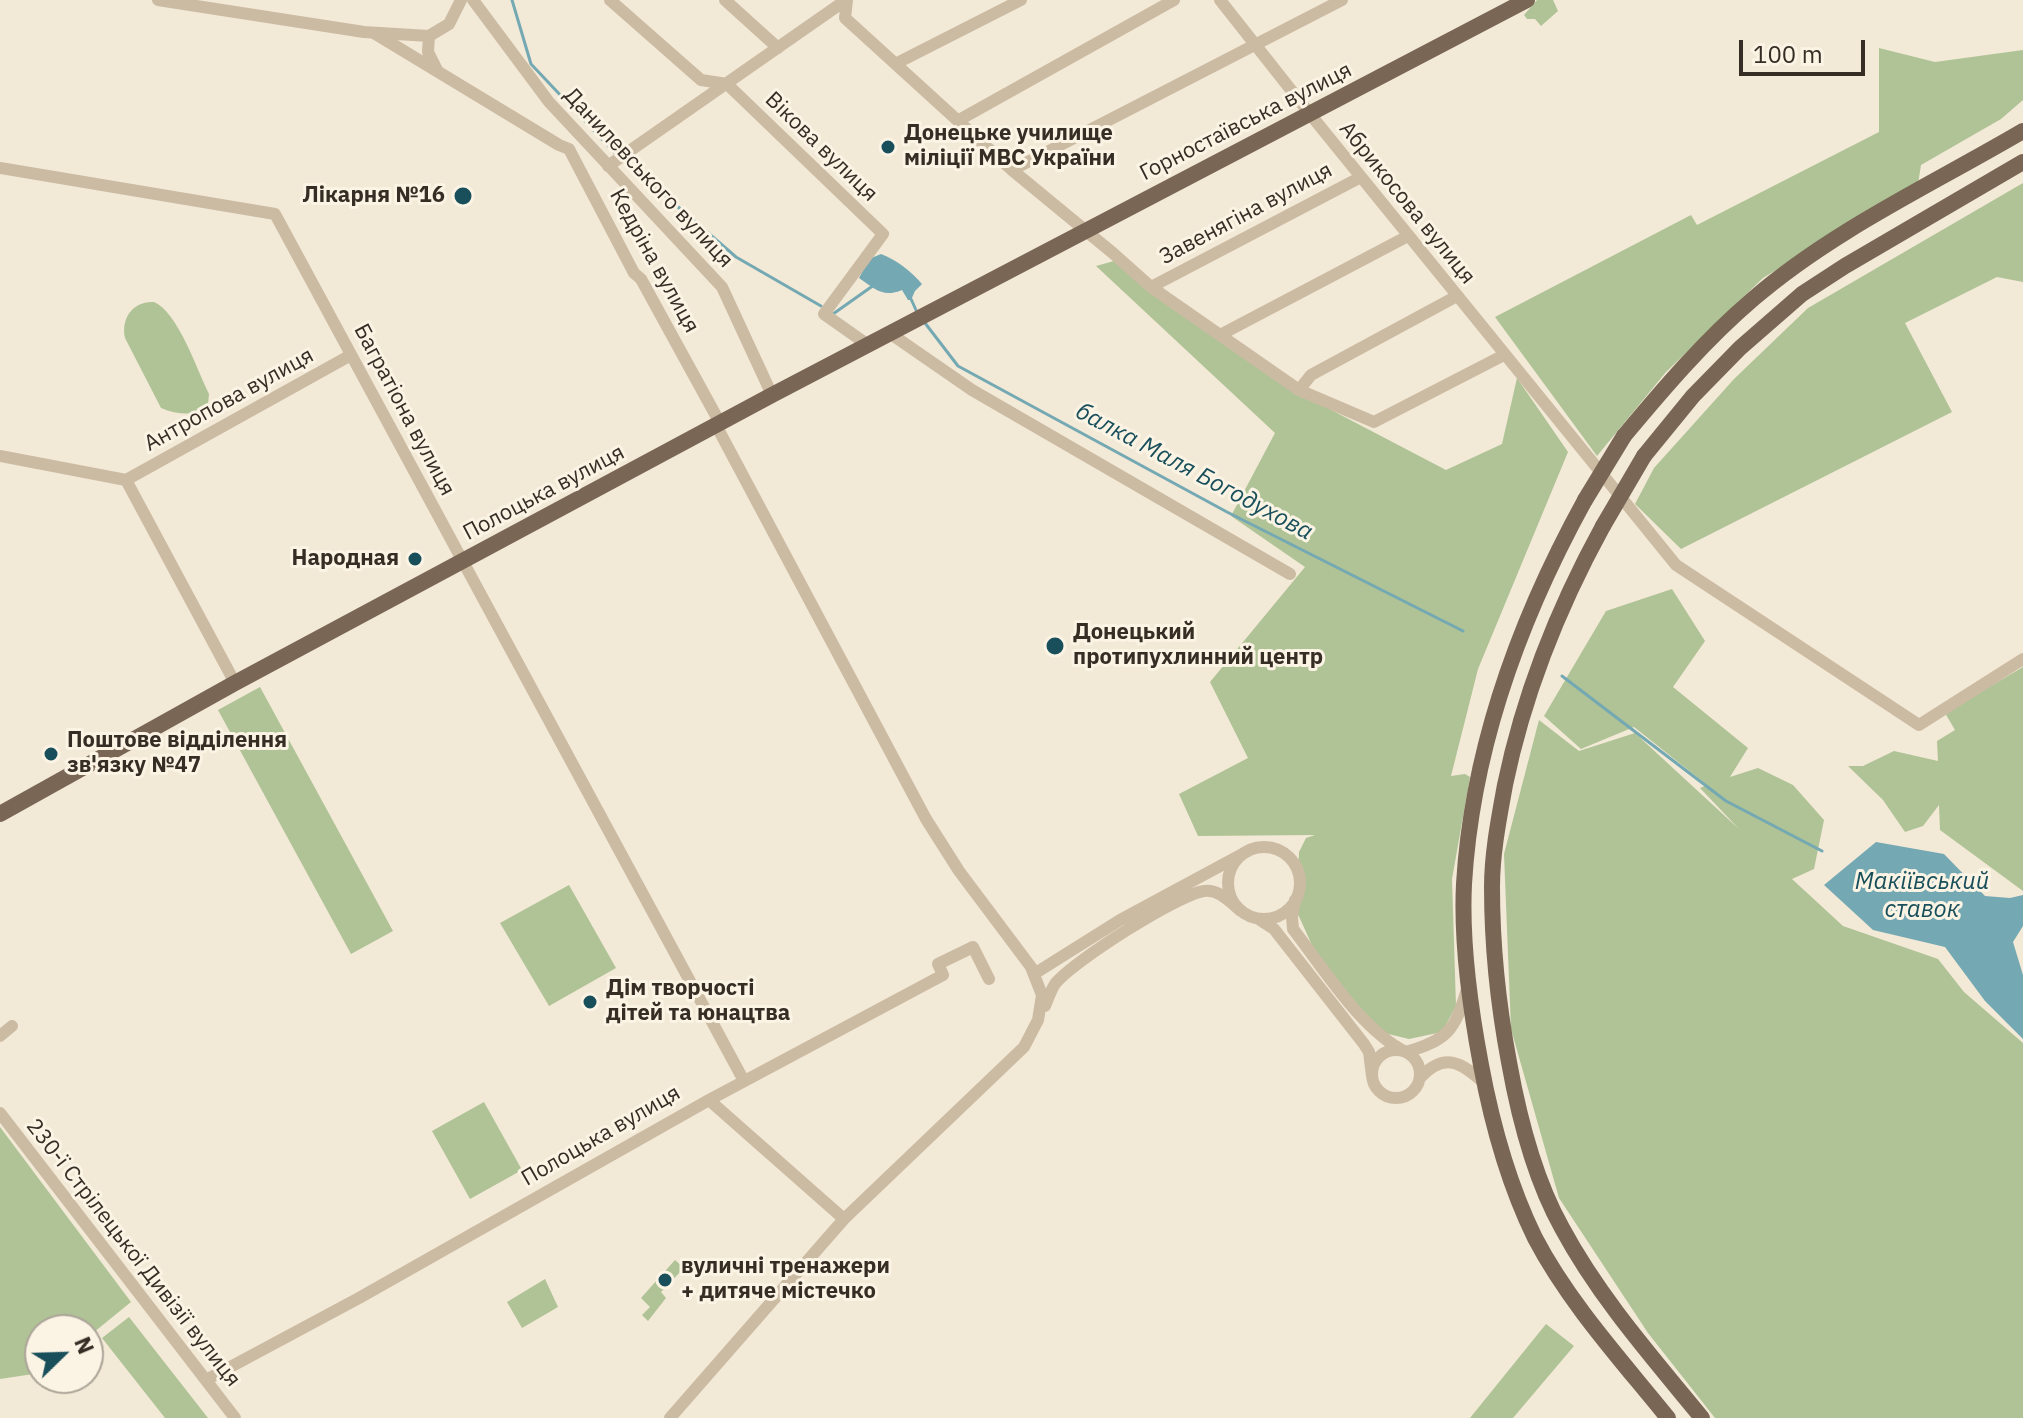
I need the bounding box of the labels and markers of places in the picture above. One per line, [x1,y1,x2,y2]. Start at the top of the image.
place label: Донецьке училище міліції МВС України [904,121,1115,172]
marker: Донецьке училище міліції МВС України [879,138,897,156]
place label: Лікарня №16 [303,183,445,209]
marker: Лікарня №16 [452,185,474,207]
place label: Народная [292,546,399,572]
marker: Народная [406,550,424,568]
place label: Донецький протипухлинний центр [1073,620,1323,672]
marker: Донецький протипухлинний центр [1044,635,1066,657]
place label: Поштове відділення зв'язку №47 [67,728,287,780]
marker: Поштове відділення зв'язку №47 [42,745,60,763]
place label: Дім творчості дітей та юнацтва [606,976,790,1028]
marker: Дім творчості дітей та юнацтва [581,993,599,1011]
place label: вуличні тренажери + дитяче містечко [681,1254,890,1306]
marker: вуличні тренажери + дитяче містечко [656,1271,674,1289]

